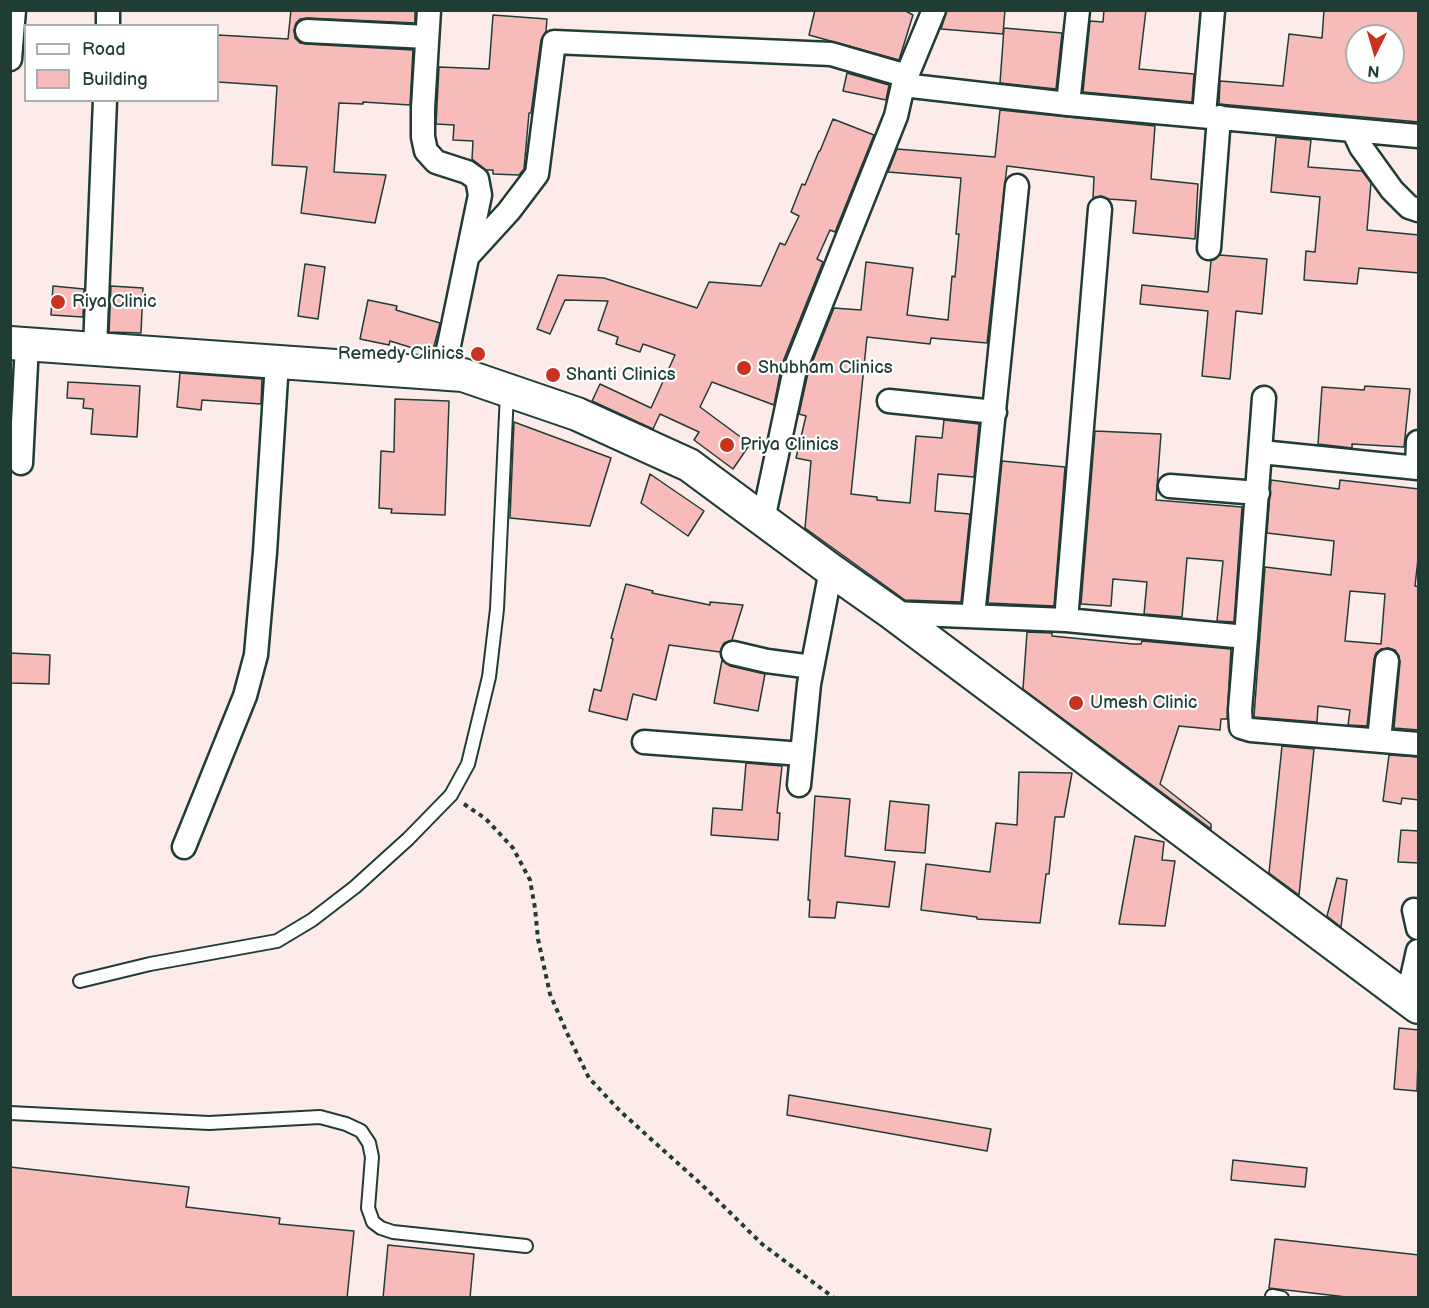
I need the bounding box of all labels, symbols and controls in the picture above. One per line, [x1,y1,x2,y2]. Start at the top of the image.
legend [24,24,219,102]
north arrow [1345,24,1405,84]
text: Road [82,39,126,60]
text: N [1367,60,1380,80]
text: Building [82,69,148,90]
place label: Riya Clinic [72,291,157,313]
marker: Riya Clinic [49,293,67,311]
place label: Remedy Clinics [338,343,464,365]
marker: Remedy Clinics [469,345,487,363]
place label: Shubham Clinics [758,357,893,379]
marker: Shubham Clinics [735,359,753,377]
place label: Shanti Clinics [566,364,676,386]
marker: Shanti Clinics [544,366,562,384]
place label: Priya Clinics [740,434,839,456]
marker: Priya Clinics [718,436,736,454]
place label: Umesh Clinic [1090,692,1197,714]
marker: Umesh Clinic [1067,694,1085,712]

